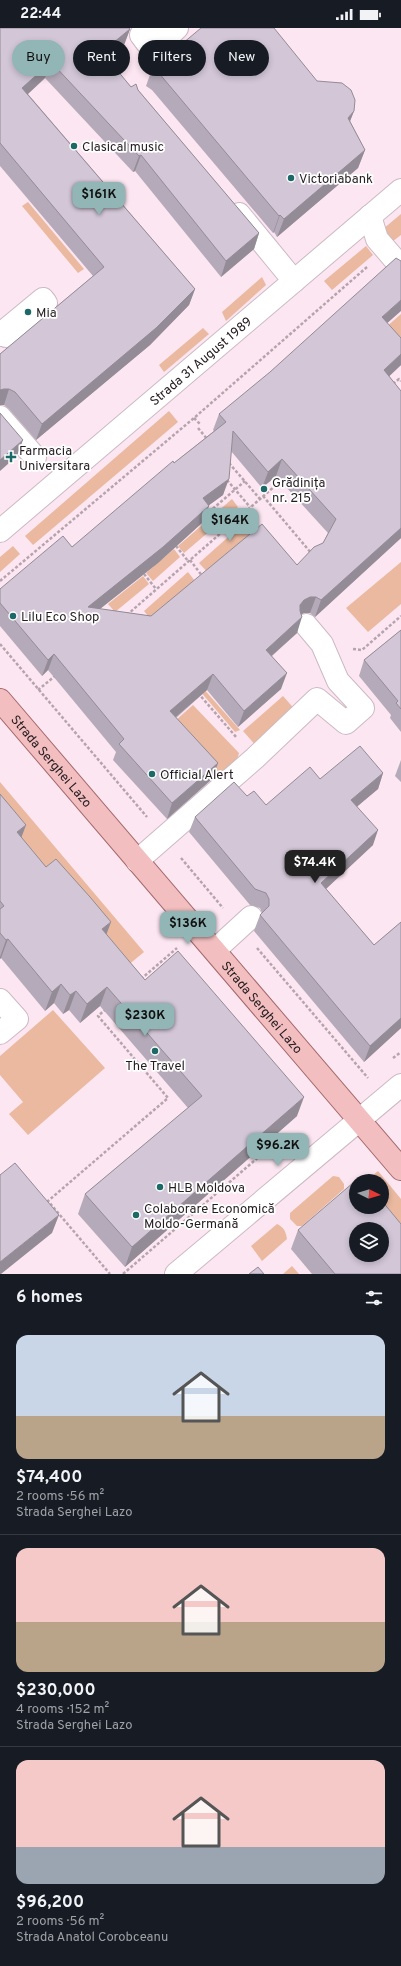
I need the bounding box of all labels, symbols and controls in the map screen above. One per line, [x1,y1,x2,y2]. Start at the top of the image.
text: 22:44 [20,5,61,24]
chip: Buy [12,40,65,76]
chip: Rent [73,40,130,76]
chip: Filters [138,40,206,76]
chip: New [214,40,269,76]
place label: Clasical music [82,140,164,156]
marker: Clasical music [69,141,79,151]
place label: Victoriabank [299,172,373,188]
marker: Victoriabank [286,173,296,183]
pin: $161K [71,182,127,216]
text: $161K [81,187,117,203]
place label: Mia [36,306,57,322]
marker: Mia [23,307,33,317]
street label: Strada 31 August 1989 [147,314,256,410]
place label: Farmacia Universitara [19,444,90,475]
marker: Farmacia Universitara [6,452,16,462]
place label: Grădinița nr. 215 [272,476,325,507]
marker: Grădinița nr. 215 [259,484,269,494]
pin: $164K [202,508,258,542]
text: $164K [211,513,249,529]
place label: Lilu Eco Shop [21,610,99,626]
marker: Lilu Eco Shop [8,611,18,621]
street label: Strada Serghei Lazo [6,713,94,812]
place label: Official Alert [160,768,234,784]
marker: Official Alert [147,769,157,779]
pin: $74.4K [282,850,348,884]
text: $74.4K [294,855,336,871]
pin: $136K [160,911,216,945]
text: $136K [169,916,207,932]
street label: Strada Serghei Lazo [217,959,305,1058]
pin: $230K [117,1003,173,1037]
text: $230K [124,1008,166,1024]
marker: The Travel [150,1046,160,1056]
place label: The Travel [125,1059,185,1075]
pin: $96.2K [245,1133,311,1167]
text: $96.2K [256,1138,300,1154]
north arrow [349,1174,389,1214]
map controls [349,1174,389,1262]
place label: HLB Moldova [168,1181,245,1197]
marker: HLB Moldova [155,1182,165,1192]
place label: Colaborare Economică Moldo-Germană [144,1202,275,1233]
marker: Colaborare Economică Moldo-Germană [131,1210,141,1220]
button: layers [349,1222,389,1262]
text: 6 homes [16,1287,83,1309]
icon: filters [363,1287,385,1309]
icon: home [165,1361,237,1433]
text: $74,400 [16,1467,82,1489]
text: 2 rooms · 56 m² [16,1489,104,1505]
text: Strada Serghei Lazo [16,1505,132,1521]
icon: home [165,1574,237,1646]
text: $230,000 [16,1680,96,1702]
text: 4 rooms · 152 m² [16,1702,109,1718]
text: Strada Serghei Lazo [16,1718,132,1734]
icon: home [165,1786,237,1858]
text: $96,200 [16,1892,84,1914]
text: 2 rooms · 56 m² [16,1914,104,1930]
text: Strada Anatol Corobceanu [16,1930,168,1946]

